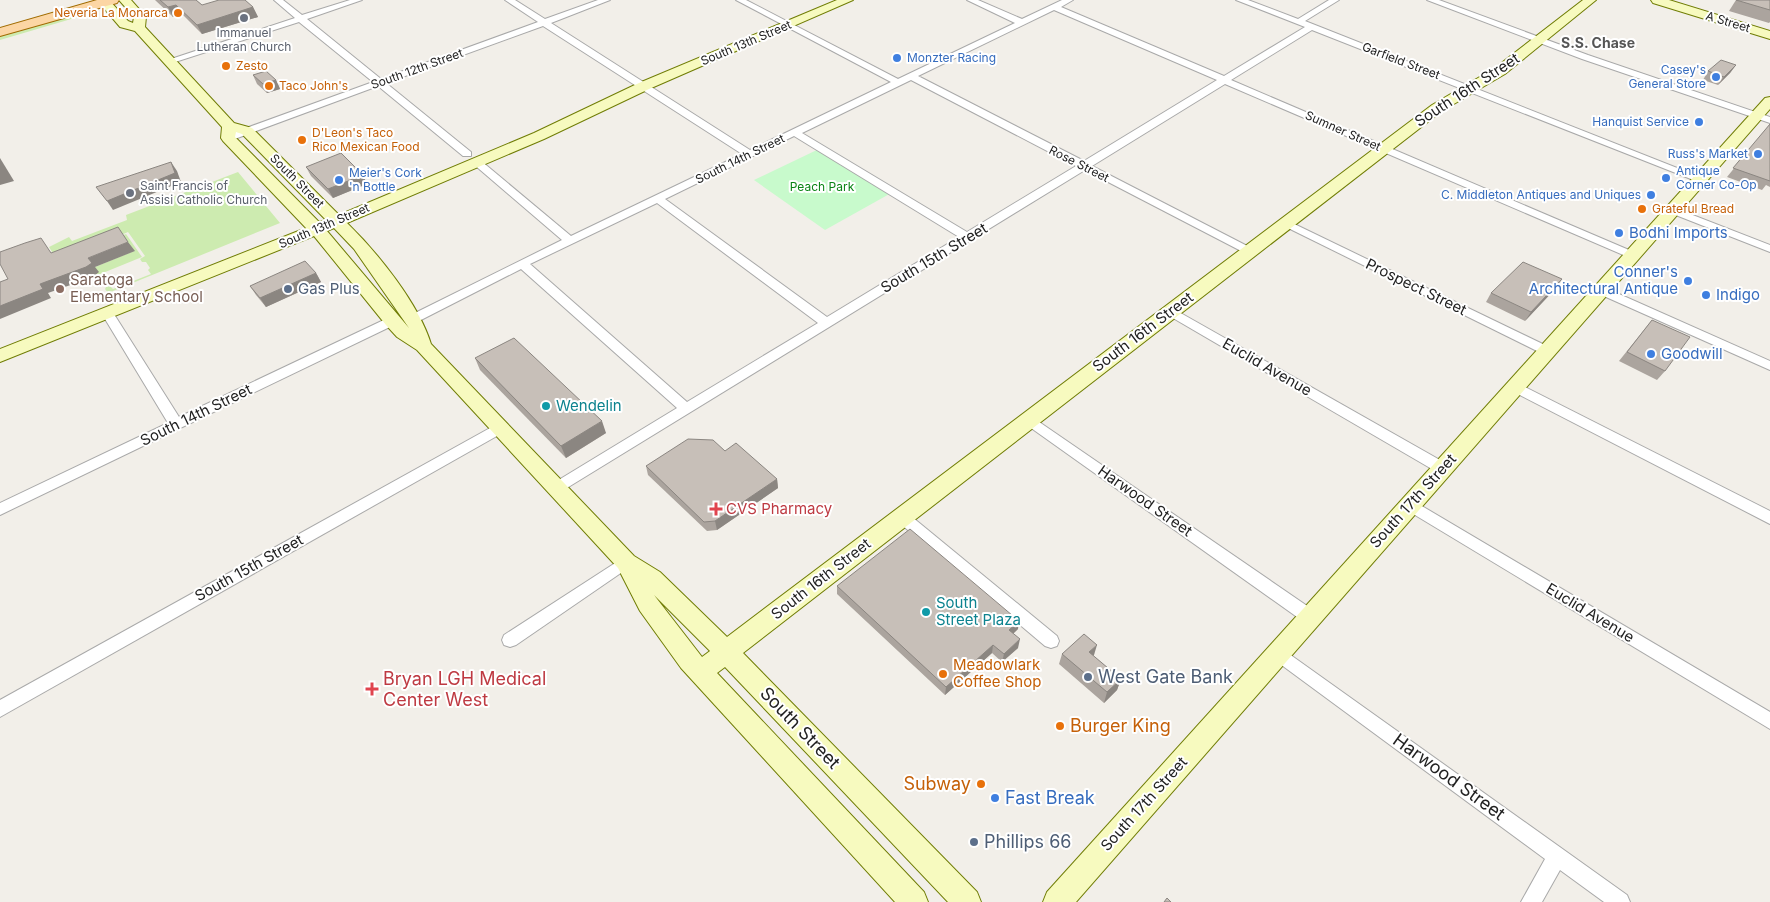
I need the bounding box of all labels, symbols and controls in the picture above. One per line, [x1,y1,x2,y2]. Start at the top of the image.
place label: Neveria La Monarca [54,5,168,20]
marker: Neveria La Monarca [172,7,184,19]
street label: A Street [1704,8,1752,35]
marker: Immanuel Lutheran Church [238,12,250,24]
street label: South 13th Street [698,17,793,68]
place label: Immanuel Lutheran Church [197,25,291,54]
district label: S.S. Chase [1561,34,1635,51]
street label: Garfield Street [1360,39,1442,82]
street label: South 12th Street [369,45,465,92]
street label: South 16th Street [1411,49,1523,131]
place label: Monzter Racing [907,50,996,65]
marker: Monzter Racing [891,52,903,64]
place label: Zesto [236,58,268,73]
marker: Zesto [220,60,232,72]
place label: Casey's General Store [1628,62,1706,91]
marker: Casey's General Store [1710,71,1722,83]
place label: Taco John's [279,78,348,93]
marker: Taco John's [263,80,275,92]
street label: Sumner Street [1303,107,1383,154]
place label: Hanquist Service [1592,114,1689,129]
marker: Hanquist Service [1693,116,1705,128]
place label: D'Leon's Taco Rico Mexican Food [312,125,420,154]
street label: South 14th Street [693,130,787,187]
marker: D'Leon's Taco Rico Mexican Food [296,134,308,146]
street label: Rose Street [1047,142,1112,185]
place label: Russ's Market [1668,146,1748,161]
marker: Russ's Market [1752,148,1764,160]
street label: South Street [267,151,328,211]
place label: Antique Corner Co-Op [1676,163,1757,192]
place label: Meier's Cork 'n Bottle [349,165,422,194]
marker: Antique Corner Co-Op [1660,172,1672,184]
marker: Meier's Cork 'n Bottle [333,174,345,186]
place label: Saint Francis of Assisi Catholic Church [140,178,267,207]
park label: Peach Park [790,179,855,194]
marker: Saint Francis of Assisi Catholic Church [124,187,136,199]
place label: C. Middleton Antiques and Uniques [1441,187,1641,202]
marker: C. Middleton Antiques and Uniques [1645,189,1657,201]
street label: South 13th Street [276,200,371,251]
place label: Grateful Bread [1652,201,1734,216]
marker: Grateful Bread [1636,203,1648,215]
street label: South 15th Street [877,218,991,297]
place label: Bodhi Imports [1629,223,1728,242]
marker: Bodhi Imports [1613,227,1625,239]
street label: Prospect Street [1363,254,1470,319]
place label: Conner's Architectural Antique [1529,262,1678,298]
place label: Saratoga Elementary School [70,270,203,306]
marker: Conner's Architectural Antique [1682,275,1694,287]
place label: Gas Plus [298,279,360,298]
marker: Saratoga Elementary School [54,283,66,295]
marker: Gas Plus [282,283,294,295]
place label: Indigo [1716,285,1760,304]
street label: South 16th Street [1089,287,1197,376]
marker: Indigo [1700,289,1712,301]
street label: Euclid Avenue [1219,333,1315,400]
place label: Goodwill [1661,344,1723,363]
marker: Goodwill [1645,348,1657,360]
street label: South 14th Street [137,379,255,450]
place label: Wendelin [556,396,622,415]
marker: Wendelin [540,400,552,412]
street label: South 17th Street [1365,450,1460,552]
street label: Harwood Street [1094,461,1196,540]
place label: CVS Pharmacy [726,499,833,518]
marker: CVS Pharmacy [710,503,722,515]
street label: South 15th Street [191,530,306,605]
street label: South 16th Street [767,534,874,623]
street label: Euclid Avenue [1543,579,1638,646]
place label: South Street Plaza [936,593,1021,629]
marker: South Street Plaza [920,606,932,618]
place label: Meadowlark Coffee Shop [953,655,1041,691]
place label: West Gate Bank [1098,666,1233,687]
place label: Bryan LGH Medical Center West [383,668,546,710]
marker: Meadowlark Coffee Shop [937,668,949,680]
marker: West Gate Bank [1082,671,1094,683]
marker: Bryan LGH Medical Center West [365,682,379,696]
street label: South Street [756,682,845,773]
place label: Burger King [1070,715,1171,736]
marker: Burger King [1054,720,1066,732]
street label: Harwood Street [1389,729,1509,824]
street label: South 17th Street [1096,753,1191,855]
place label: Subway [903,773,971,794]
marker: Subway [975,778,987,790]
place label: Fast Break [1005,787,1095,808]
marker: Fast Break [989,792,1001,804]
place label: Phillips 66 [984,831,1072,852]
marker: Phillips 66 [968,836,980,848]

